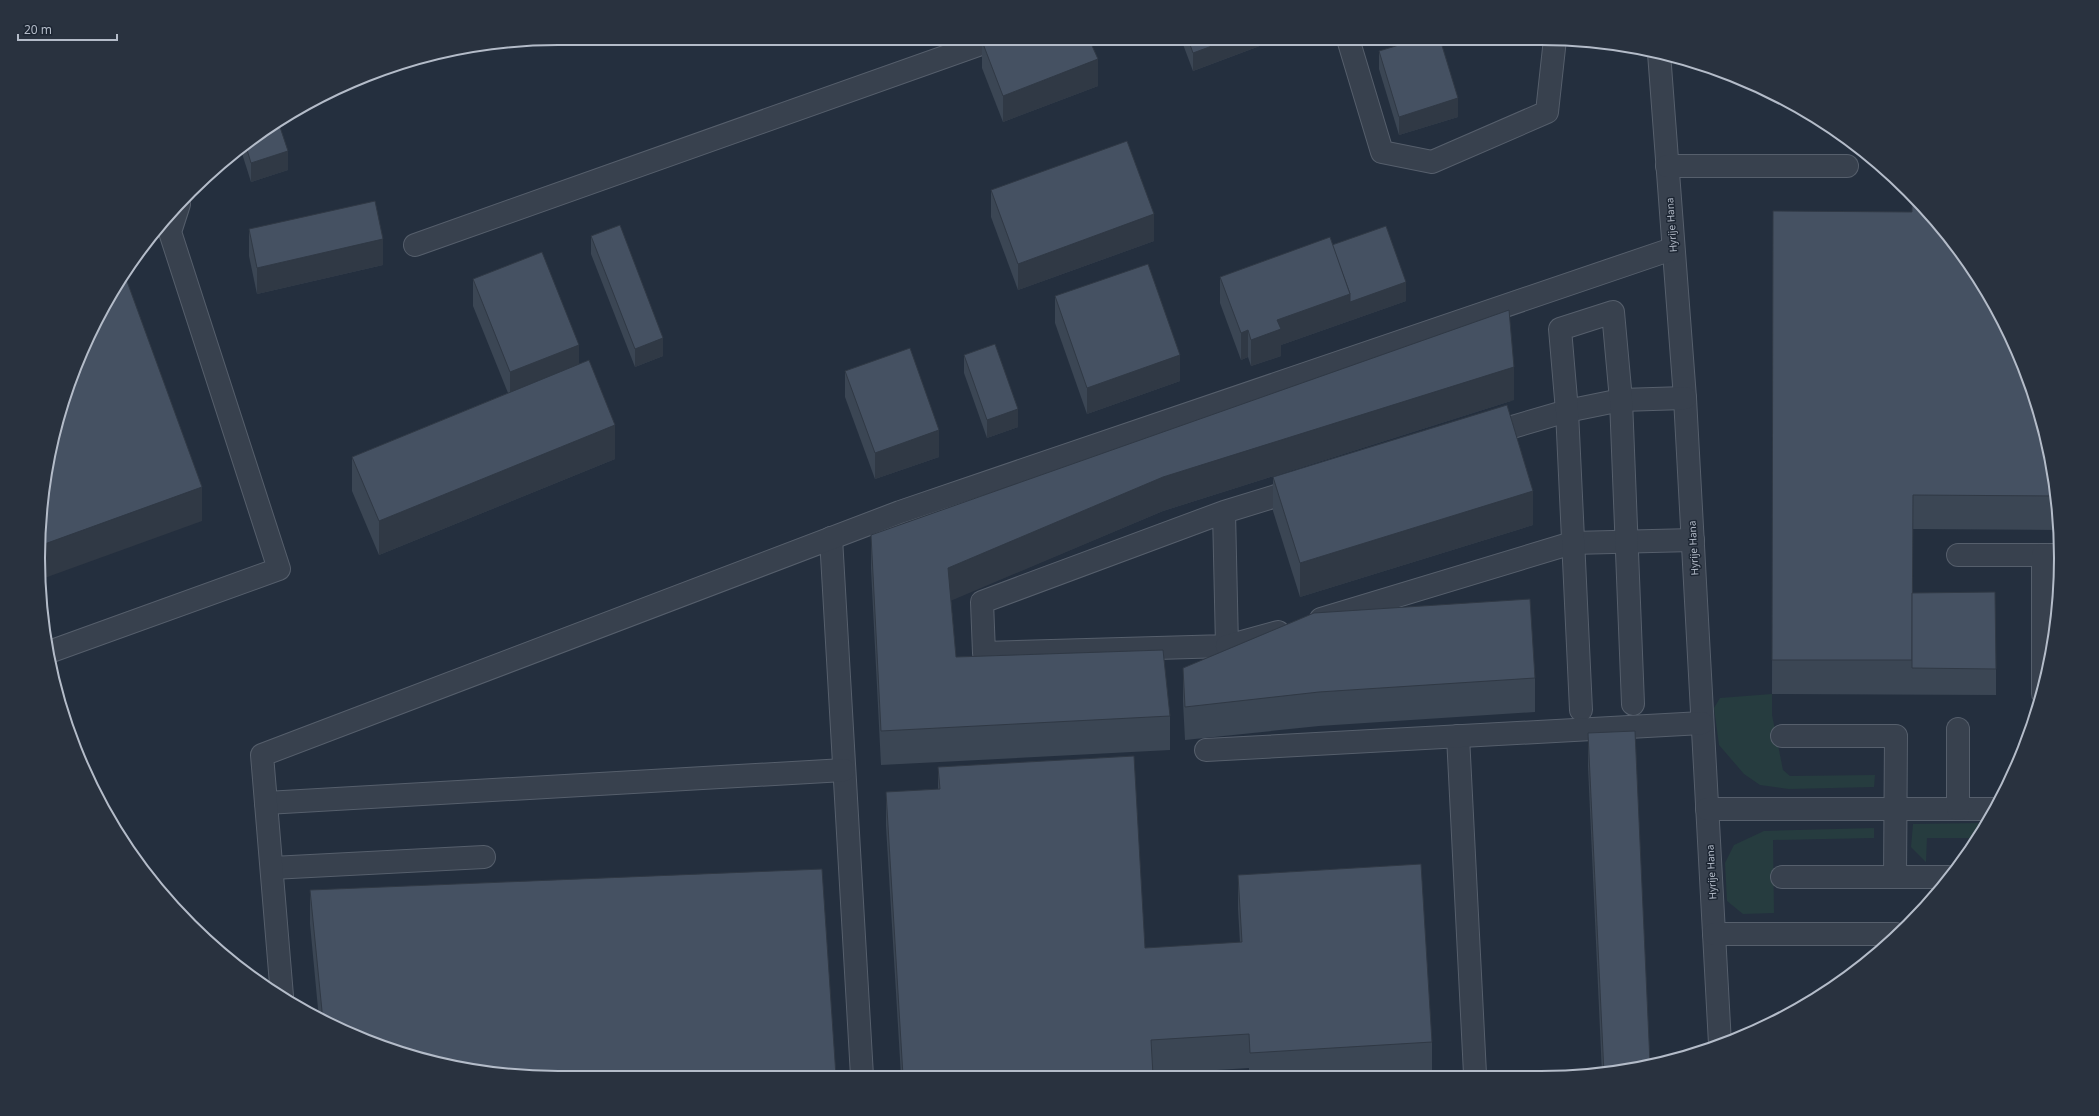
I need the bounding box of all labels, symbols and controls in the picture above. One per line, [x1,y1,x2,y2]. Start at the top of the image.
scale bar [18,16,117,42]
text: 20 m [24,21,52,38]
street label: Hyrije Hana [1662,197,1680,253]
street label: Hyrije Hana [1685,520,1701,576]
street label: Hyrije Hana [1703,844,1719,900]

